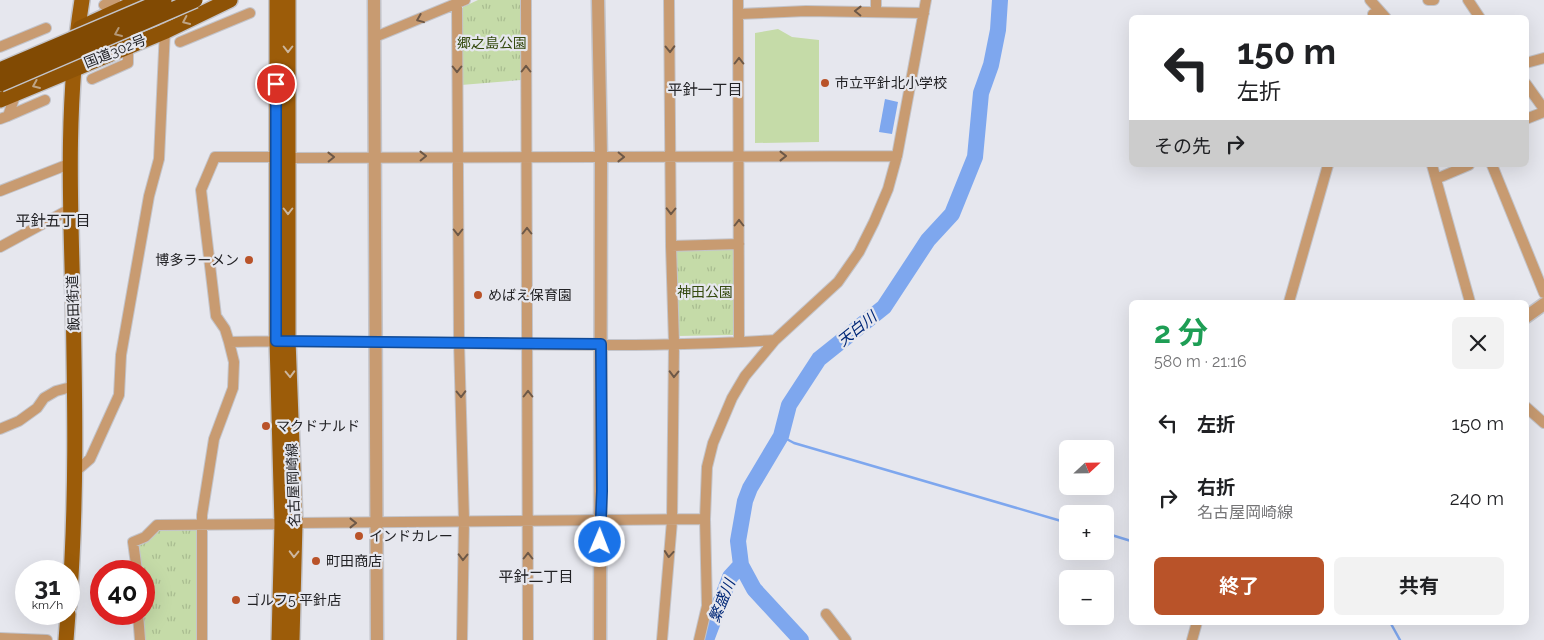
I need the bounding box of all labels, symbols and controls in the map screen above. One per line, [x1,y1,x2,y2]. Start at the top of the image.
one-way arrow [853,6,861,16]
one-way arrow [416,12,425,23]
one-way arrow [182,15,191,26]
one-way arrow [114,27,123,38]
street label: 国道302号 [82,31,148,71]
text: 150 m [1237,31,1336,72]
park label: 郷之島公園 [457,35,527,51]
icon: left [1154,35,1219,100]
one-way arrow [283,45,293,53]
one-way arrow [665,45,675,53]
one-way arrow [734,57,744,64]
pin [255,63,297,105]
one-way arrow [521,65,531,72]
one-way arrow [452,66,462,74]
icon: arrive [262,70,290,98]
place label: 市立平針北小学校 [835,75,947,91]
marker: 市立平針北小学校 [819,77,831,89]
one-way arrow [32,78,41,89]
text: 左折 [1237,78,1281,104]
district label: 平針一丁目 [667,81,743,99]
icon: right [1221,130,1249,158]
text: その先 [1154,135,1211,157]
one-way arrow [420,151,428,161]
one-way arrow [780,151,787,161]
one-way arrow [328,152,336,162]
one-way arrow [618,152,625,162]
one-way arrow [283,208,293,215]
one-way arrow [666,208,676,215]
district label: 平針五丁目 [15,212,91,230]
one-way arrow [734,219,744,227]
one-way arrow [522,227,532,235]
one-way arrow [453,228,463,236]
place label: 博多ラーメン [156,252,239,268]
marker: 博多ラーメン [243,254,255,266]
street label: 飯田街道 [64,275,82,331]
park label: 神田公園 [677,284,733,300]
place label: めばえ保育園 [488,287,572,303]
marker: めばえ保育園 [472,289,484,301]
water label: 天白川 [834,307,882,350]
text: 2 分 [1154,315,1208,350]
button: close [1452,317,1504,369]
text: 580 m · 21:16 [1154,352,1247,371]
one-way arrow [284,370,295,378]
one-way arrow [669,370,679,378]
one-way arrow [523,390,533,398]
one-way arrow [455,391,466,399]
icon: left [1154,409,1182,437]
text: 150 m [1452,412,1504,434]
text: 左折 [1197,413,1235,435]
place label: マクドナルド [276,418,360,434]
marker: マクドナルド [260,420,272,432]
north arrow [1059,440,1114,495]
map controls [1059,440,1114,625]
street label: 名古屋岡崎線 [284,443,302,527]
text: 右折 [1197,476,1235,498]
icon: right [1154,484,1182,512]
text: 240 m [1450,487,1504,509]
text: 名古屋岡崎線 [1197,503,1293,522]
button: + [1059,505,1114,560]
position arrow [573,515,625,567]
one-way arrow [350,517,358,528]
place label: インドカレー [369,528,453,544]
marker: インドカレー [353,530,365,542]
one-way arrow [289,550,300,558]
one-way arrow [664,550,675,558]
one-way arrow [523,552,533,560]
place label: 町田商店 [326,553,382,569]
one-way arrow [458,554,468,561]
marker: 町田商店 [310,555,322,567]
button: 終了 [1154,557,1324,615]
button: 共有 [1334,557,1504,615]
speed limit sign: 40 [90,560,155,625]
district label: 平針二丁目 [498,568,574,586]
button: − [1059,570,1114,625]
text: 31 [34,571,61,601]
water label: 繁盛川 [705,575,740,625]
place label: ゴルフ5 平針店 [246,592,341,608]
marker: ゴルフ5 平針店 [230,594,242,606]
text: km/h [32,598,63,612]

